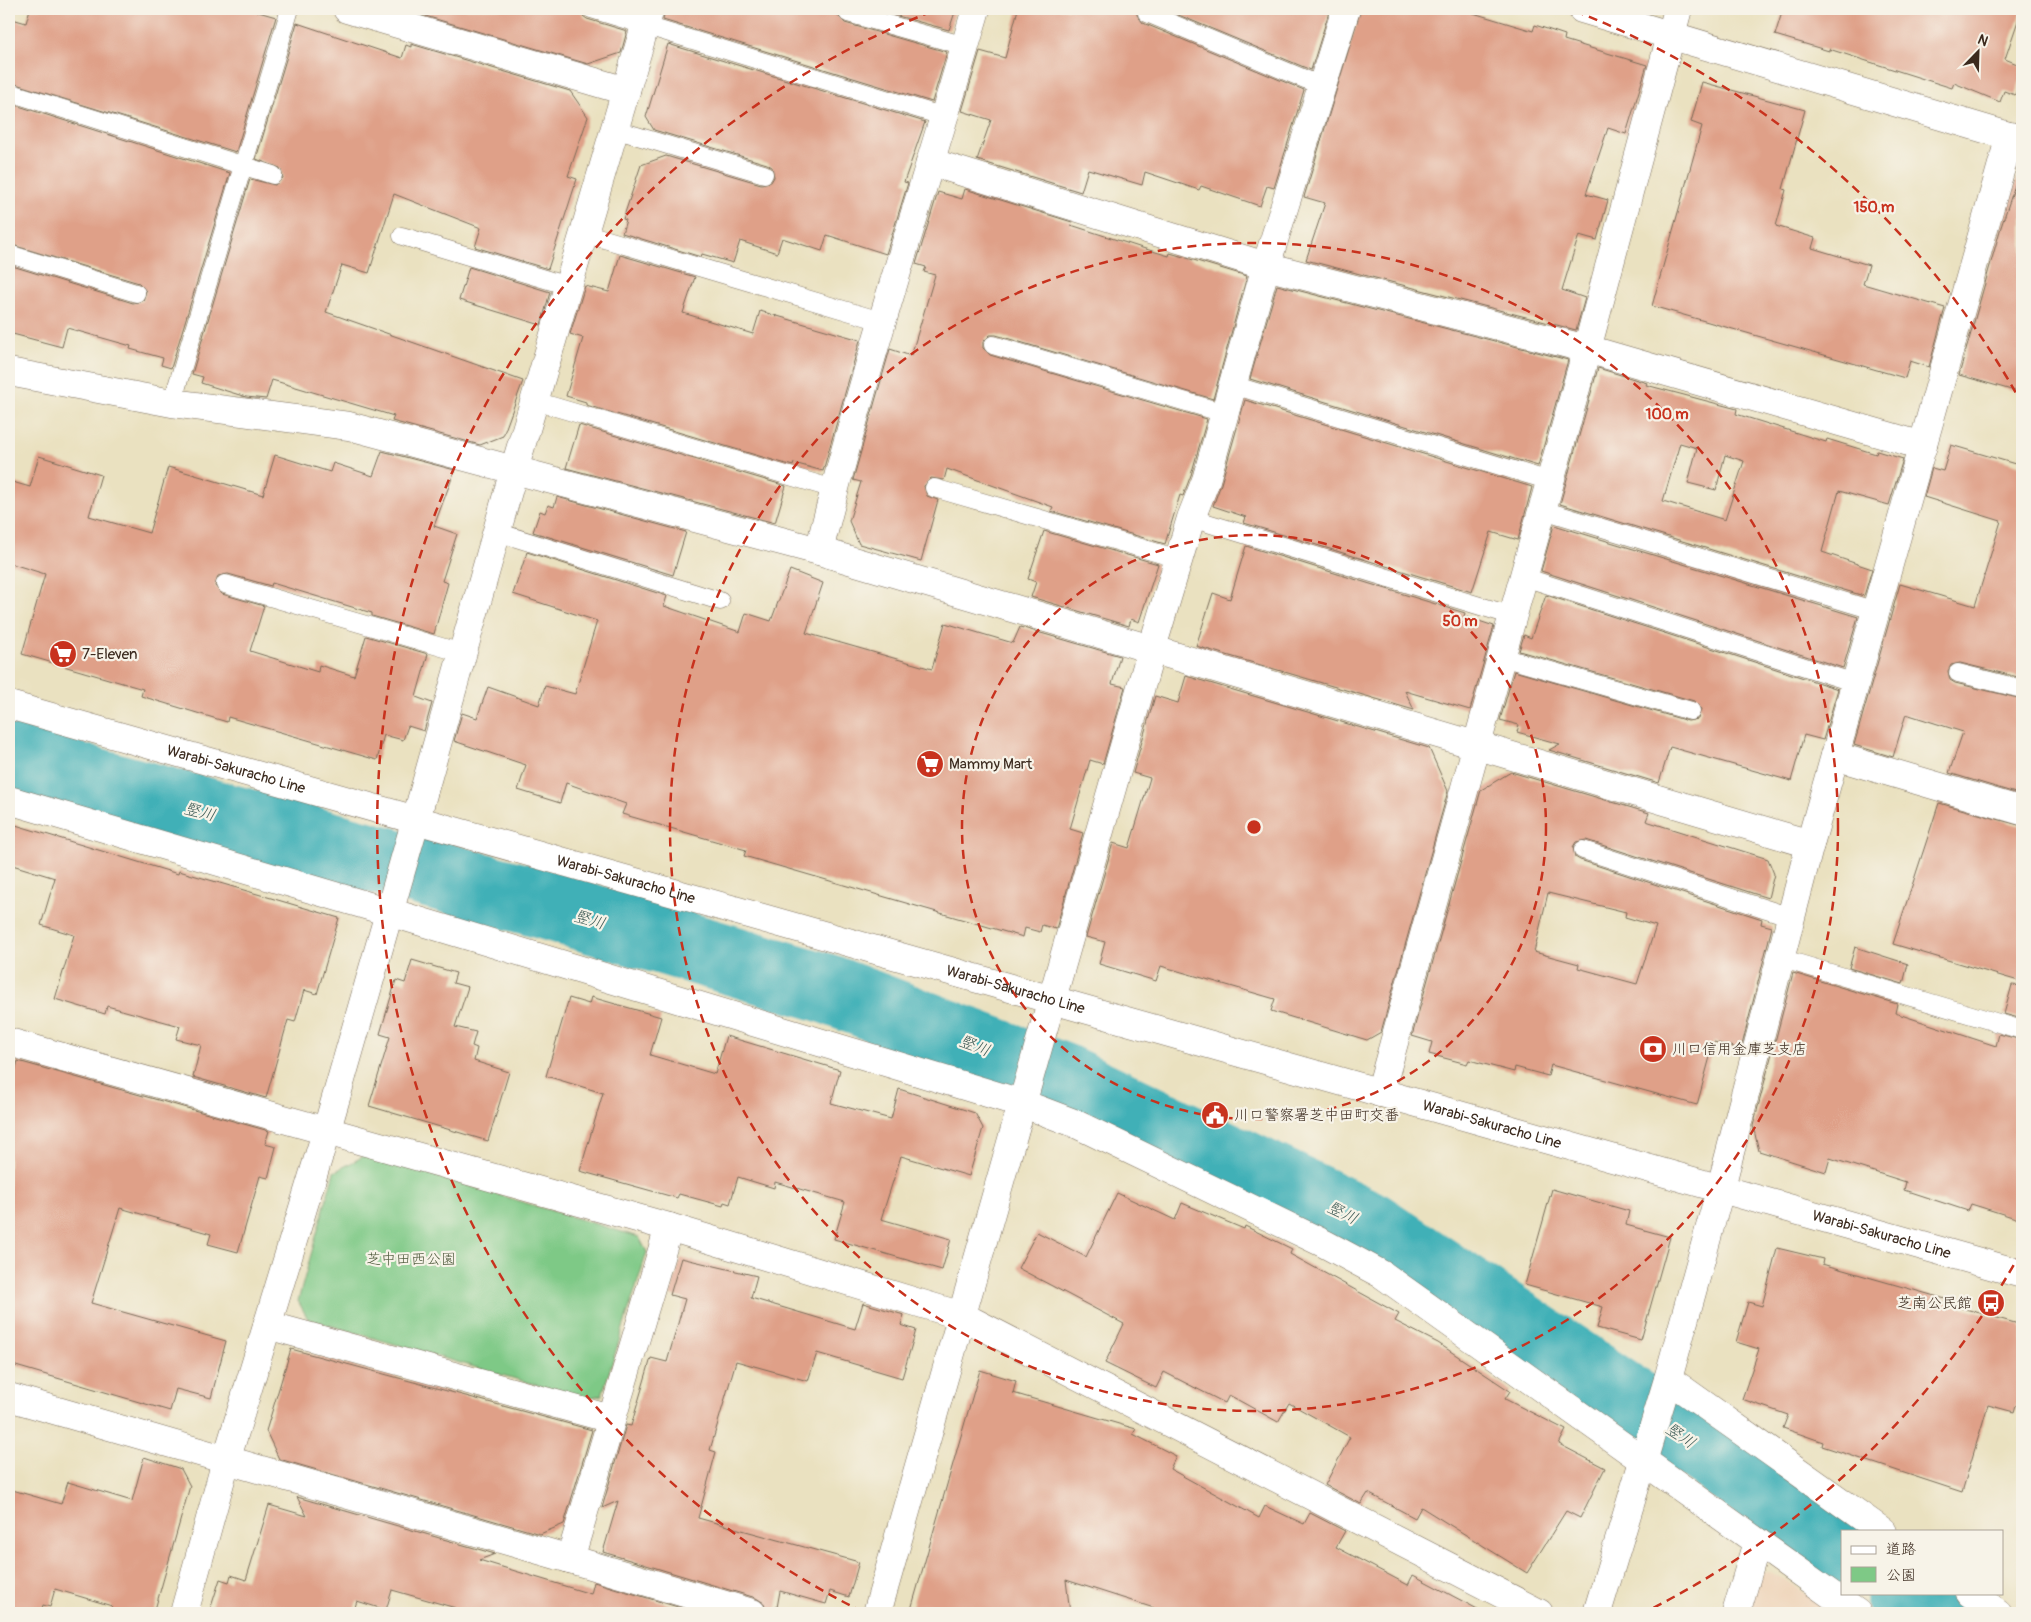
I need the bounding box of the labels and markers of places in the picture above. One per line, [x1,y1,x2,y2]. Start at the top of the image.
supermarket icon: 7-Eleven [48,639,78,669]
place label: 7-Eleven [82,645,137,664]
supermarket icon: Mammy Mart [915,749,945,779]
place label: Mammy Mart [949,755,1033,774]
centre of rings [1245,818,1263,836]
bank icon: 川口信用金庫芝支店 [1638,1034,1668,1064]
place label: 川口信用金庫芝支店 [1672,1040,1807,1059]
public building icon: 川口警察署芝中田町交番 [1200,1100,1230,1130]
place label: 川口警察署芝中田町交番 [1234,1106,1399,1125]
bus stop icon: 芝南公民館 [1976,1288,2006,1318]
place label: 芝南公民館 [1897,1294,1972,1313]

